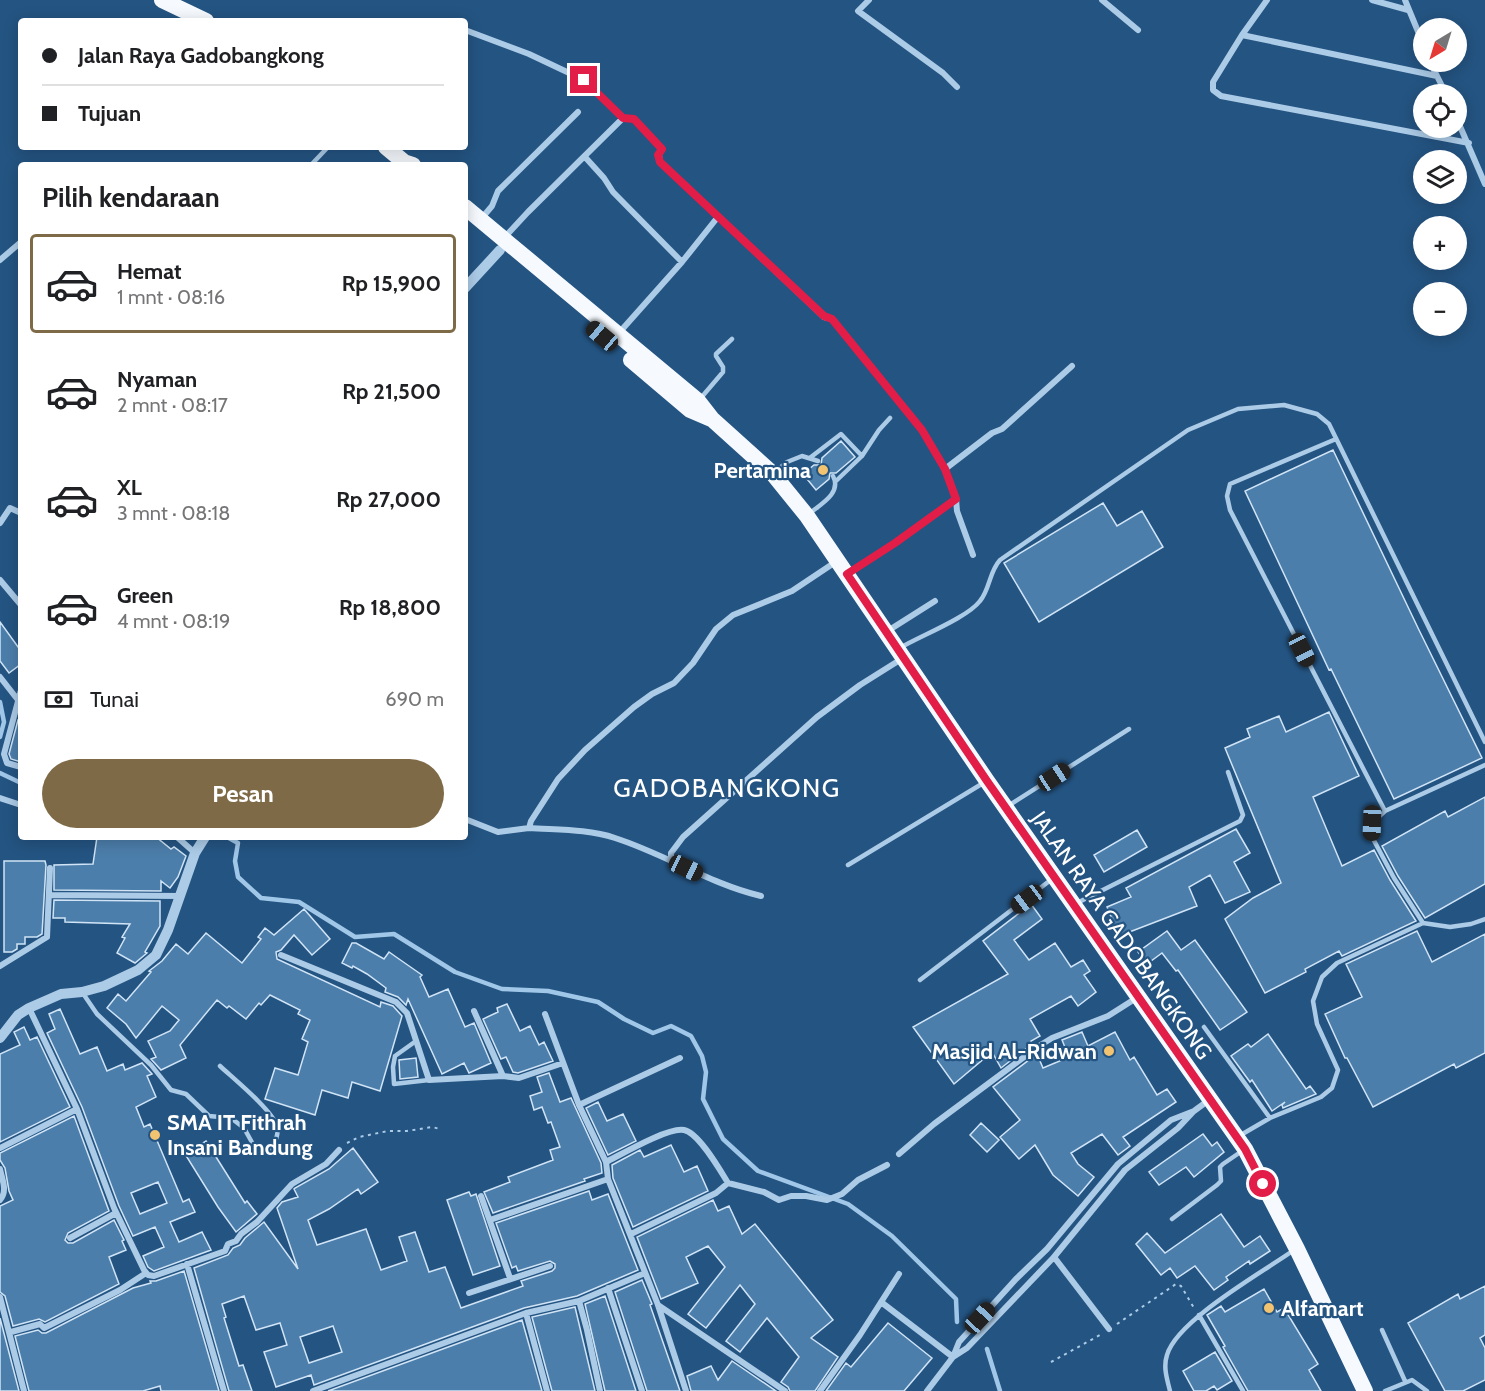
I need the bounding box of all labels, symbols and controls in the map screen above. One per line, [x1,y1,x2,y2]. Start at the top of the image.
north arrow [1413,18,1467,72]
map controls [1413,18,1467,336]
text: Jalan Raya Gadobangkong [78,42,324,69]
route end [570,66,597,93]
button: locate [1413,84,1467,138]
text: Tujuan [78,100,141,127]
button: layers [1413,150,1467,204]
text: Pilih kendaraan [42,181,220,214]
button: + [1413,216,1467,270]
icon: car [45,257,99,311]
text: Hemat [117,258,182,285]
text: Rp 15,900 [342,270,441,297]
button: − [1413,282,1467,336]
text: 1 mnt · 08:16 [117,285,225,309]
car [582,318,622,354]
icon: car [45,365,99,419]
text: Nyaman [117,366,197,393]
text: Rp 21,500 [342,378,441,405]
text: 2 mnt · 08:17 [117,393,228,417]
place label: Pertamina [714,457,811,484]
marker: Pertamina [816,463,830,477]
icon: car [45,473,99,527]
text: XL [117,474,142,501]
text: Rp 27,000 [336,486,441,513]
text: 3 mnt · 08:18 [117,501,230,525]
icon: car [45,581,99,635]
text: Green [117,582,173,609]
text: Rp 18,800 [339,594,441,621]
text: 4 mnt · 08:19 [117,609,230,633]
car [1286,630,1318,670]
icon: cash [42,683,75,716]
text: Tunai [90,686,139,713]
text: 690 m [385,687,444,711]
button: Pesan [42,759,444,828]
car [1034,760,1074,794]
district label: GADOBANGKONG [613,772,841,804]
street label: JALAN RAYA GADOBANGKONG [1025,805,1218,1064]
car [1362,805,1382,841]
car [666,852,706,884]
car [1007,881,1047,917]
place label: Masjid Al-Ridwan [931,1038,1097,1065]
marker: Masjid Al-Ridwan [1102,1044,1116,1058]
place label: SMA IT Fithrah Insani Bandung [167,1109,313,1161]
marker: SMA IT Fithrah Insani Bandung [148,1128,162,1142]
route start [1249,1170,1276,1197]
place label: Alfamart [1281,1295,1364,1322]
car [961,1299,999,1337]
marker: Alfamart [1262,1301,1276,1315]

